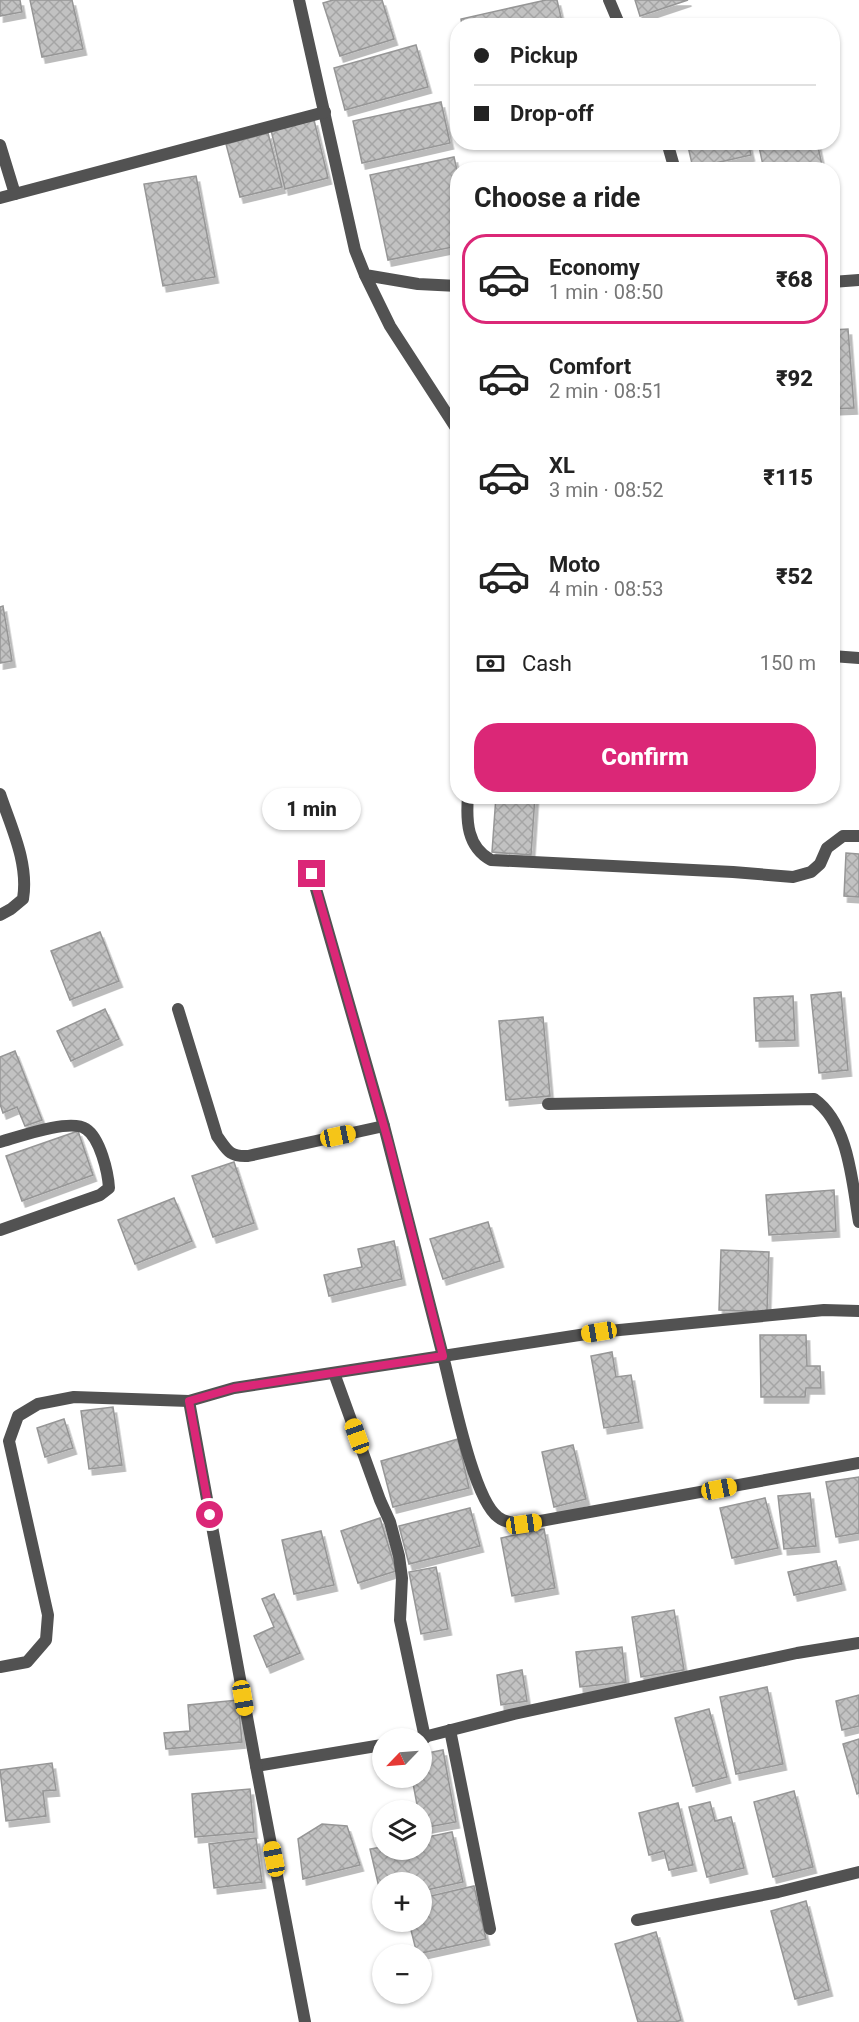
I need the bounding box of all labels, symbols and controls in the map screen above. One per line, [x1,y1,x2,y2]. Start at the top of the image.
text: Pickup [510,43,578,68]
text: Drop-off [510,101,594,126]
text: Choose a ride [474,182,640,214]
icon: car [477,252,531,306]
text: Economy [549,255,640,280]
text: ₹68 [776,267,813,292]
text: 1 min · 08:50 [549,280,664,304]
icon: car [477,351,531,405]
text: Comfort [549,354,631,379]
text: ₹92 [776,366,813,391]
text: 2 min · 08:51 [549,379,664,403]
icon: car [477,450,531,504]
text: XL [549,453,575,478]
text: ₹115 [763,465,813,490]
text: 3 min · 08:52 [549,478,664,502]
icon: car [477,549,531,603]
text: Moto [549,552,600,577]
text: ₹52 [776,564,813,589]
text: 4 min · 08:53 [549,577,664,601]
icon: cash [474,647,507,680]
text: Cash [522,651,572,676]
text: 150 m [760,651,816,675]
button: Confirm [474,723,816,792]
callout: 1 min [262,787,362,829]
text: 1 min [286,797,337,821]
route end [298,860,325,887]
car [319,1123,357,1149]
car [580,1320,618,1344]
car [342,1416,372,1456]
car [700,1477,738,1501]
route start [196,1501,223,1528]
car [505,1513,543,1535]
car [231,1679,255,1717]
north arrow [372,1728,432,1788]
map controls [372,1728,432,2004]
button: layers [372,1800,432,1860]
car [262,1840,286,1878]
button: + [372,1872,432,1932]
button: − [372,1944,432,2004]

